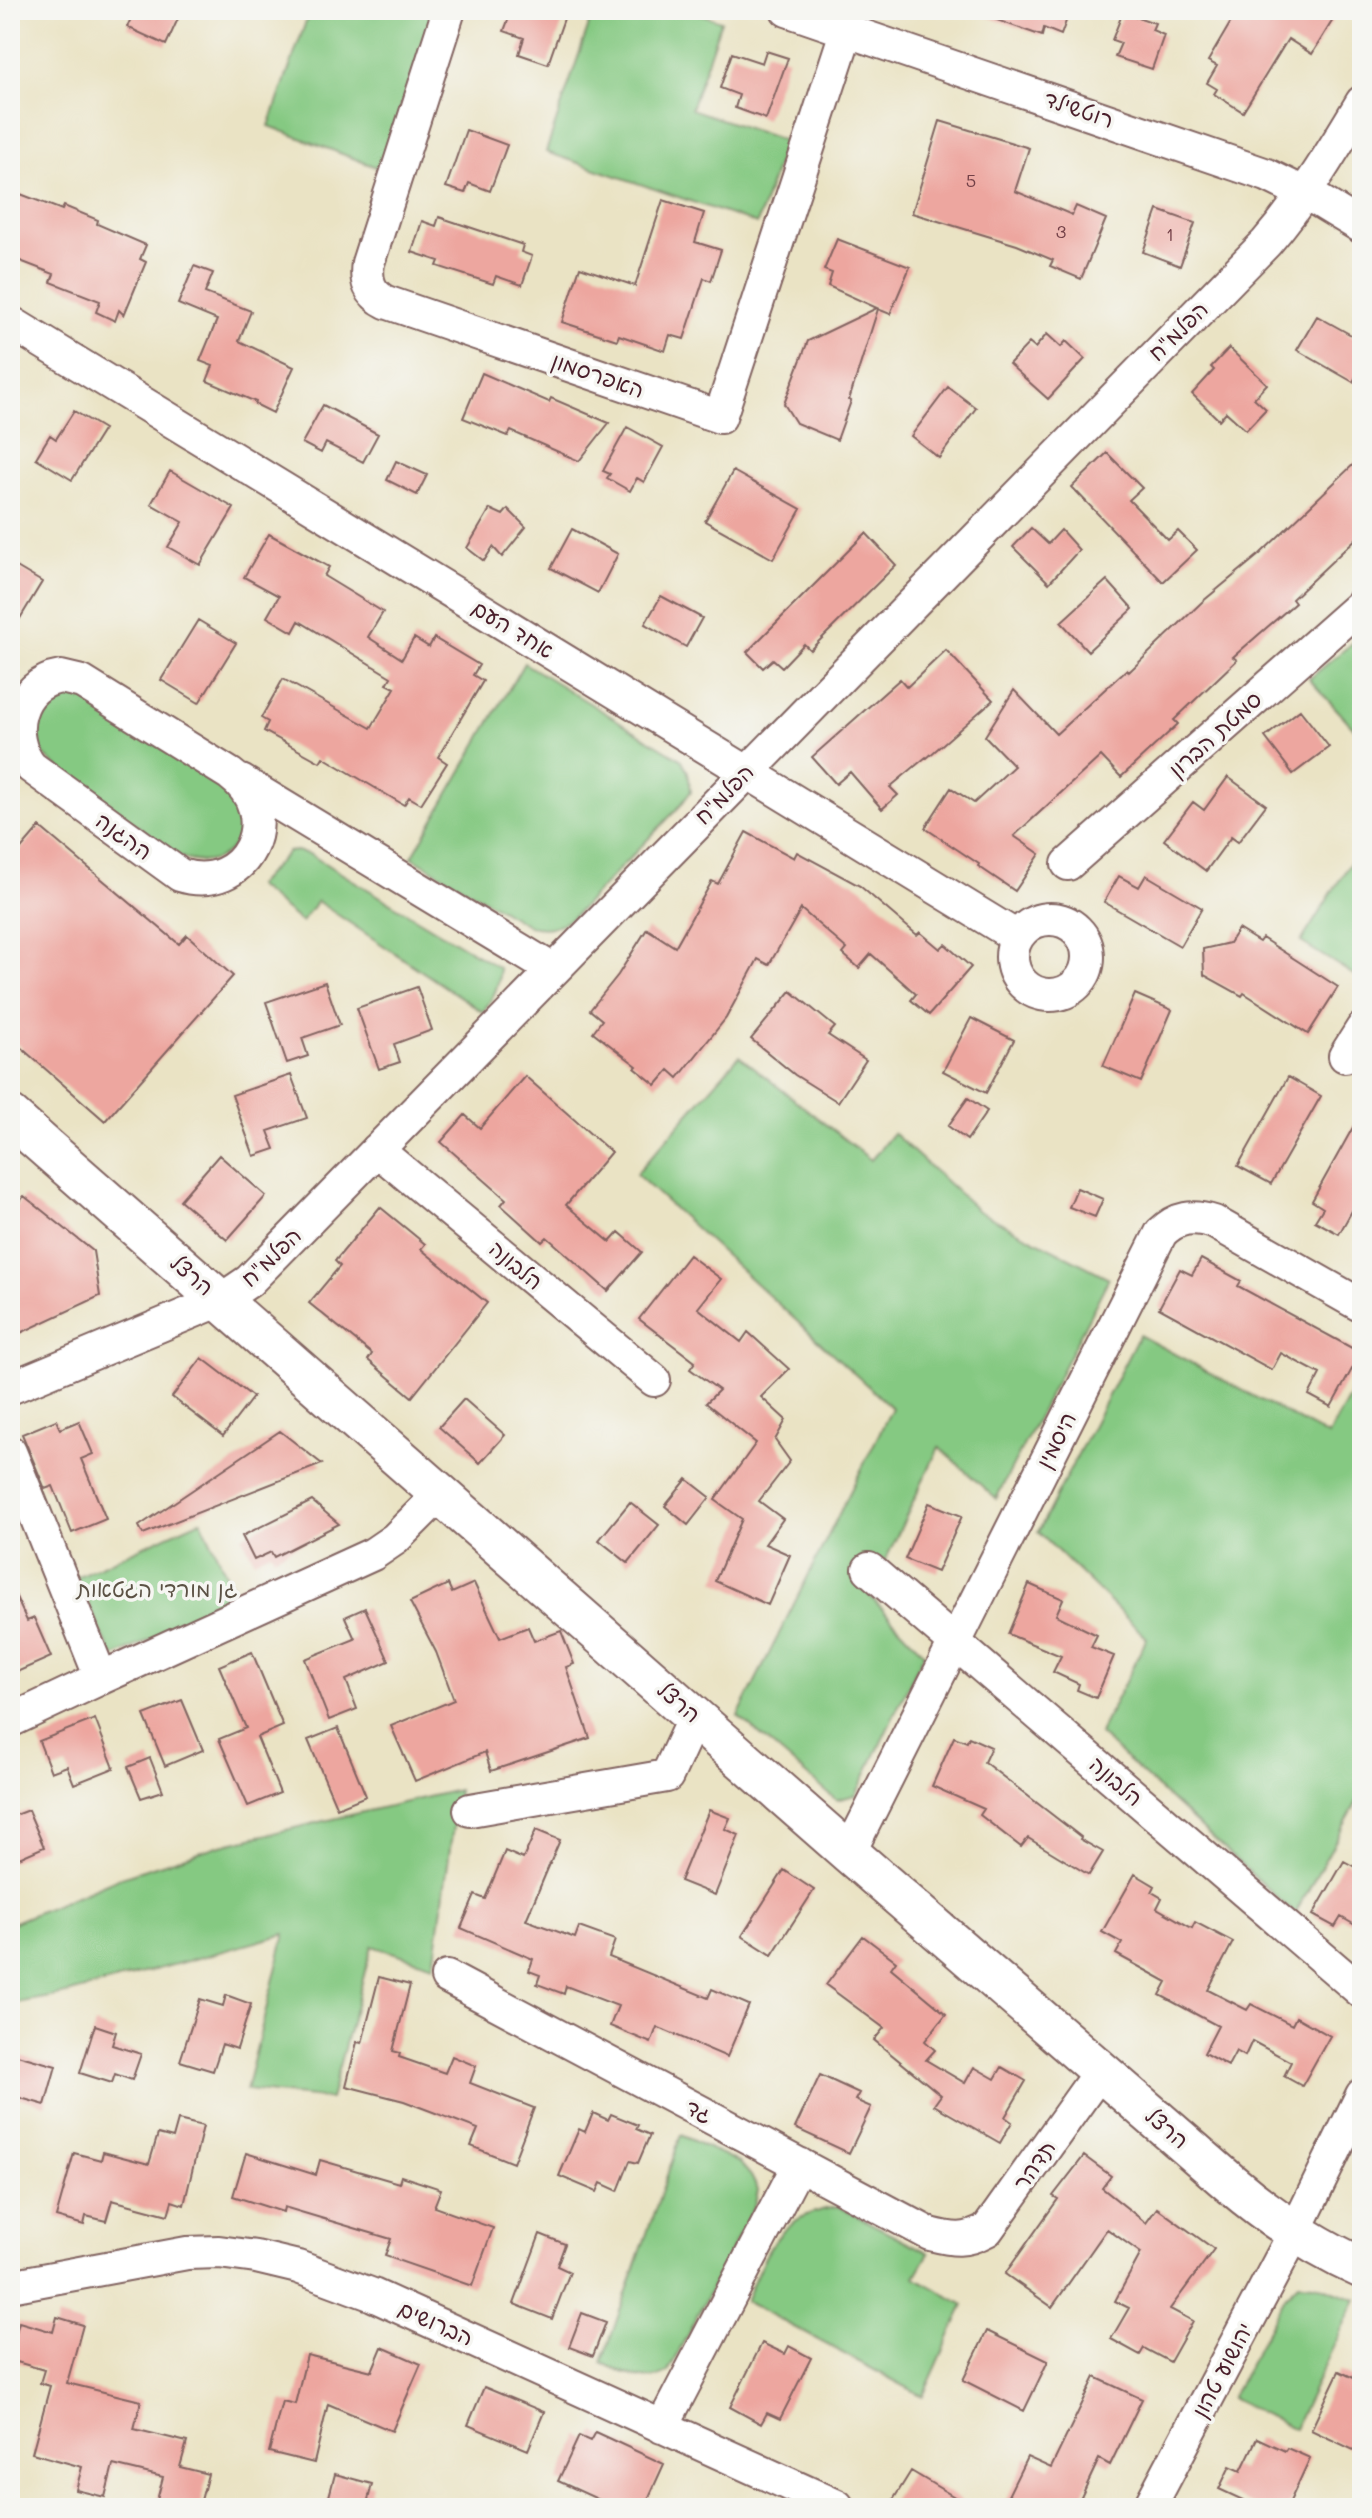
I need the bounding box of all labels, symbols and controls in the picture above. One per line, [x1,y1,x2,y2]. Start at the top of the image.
street label: רוטשילד [1040,83,1118,134]
house number: 5 [966,168,976,192]
house number: 3 [1056,219,1066,243]
house number: 1 [1166,222,1174,246]
street label: הפלמ"ח [1142,295,1214,367]
street label: האפרסמון [548,345,648,404]
street label: אחד העם [467,593,560,664]
street label: סמטת הברון [1162,684,1267,783]
street label: הפלמ"ח [688,757,759,830]
street label: ההגנה [90,805,158,866]
street label: הפלמ"ח [234,1221,307,1292]
street label: הלבונה [483,1234,549,1296]
street label: הרצל [164,1248,220,1301]
street label: היסמין [1029,1407,1082,1473]
park label: גן מורדי הגטאות [74,1574,238,1603]
street label: הרצל [651,1675,707,1728]
street label: הלבונה [1083,1749,1149,1812]
street label: גד [681,2092,717,2129]
street label: הרצל [1139,2101,1195,2154]
street label: תדהר [1006,2134,1061,2195]
street label: הברושים [394,2293,478,2352]
street label: יהושוע טהון [1184,2317,1259,2422]

